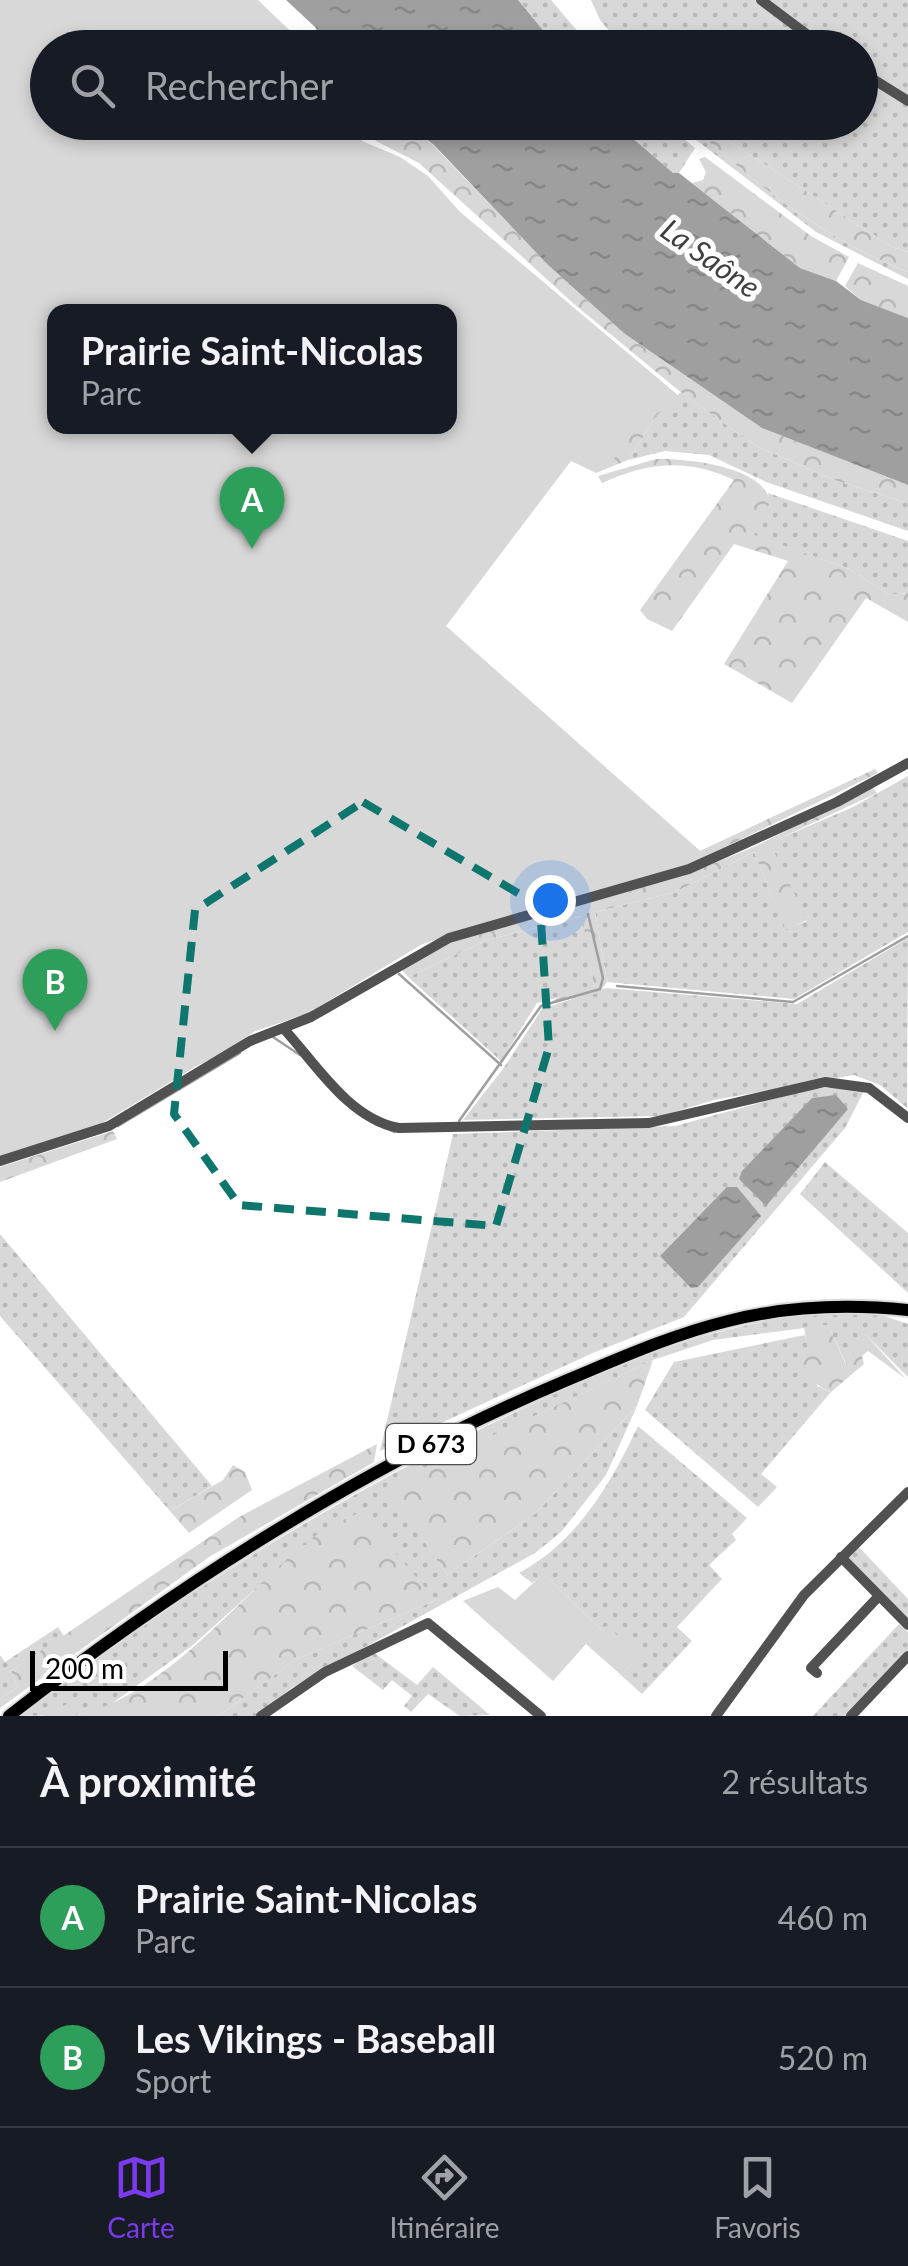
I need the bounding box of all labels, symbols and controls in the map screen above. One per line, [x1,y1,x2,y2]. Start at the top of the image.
search box [30,30,878,140]
icon: search [65,58,120,113]
text: Rechercher [145,62,333,108]
water label: La Saône [655,210,768,304]
popup [47,304,457,434]
text: Prairie Saint-Nicolas [81,327,423,373]
text: Parc [81,373,142,412]
pin: A [220,466,284,549]
your location [525,875,576,926]
pin: B [22,948,88,1031]
road number: D 673 [386,1424,476,1464]
scale bar [30,1646,228,1690]
text: 200 m [45,1651,124,1685]
text: À proximité [40,1756,256,1806]
text: 2 résultats [722,1762,868,1801]
text: Prairie Saint-Nicolas [135,1875,477,1921]
text: A [61,1898,84,1937]
text: 460 m [778,1898,868,1937]
text: Parc [135,1921,196,1960]
text: Les Vikings - Baseball [135,2015,496,2061]
text: B [62,2038,83,2077]
text: 520 m [778,2038,868,2077]
text: Sport [135,2061,211,2100]
tab: Carte [107,2150,175,2244]
tab: Itinéraire [390,2150,500,2244]
tab: Favoris [714,2150,801,2244]

